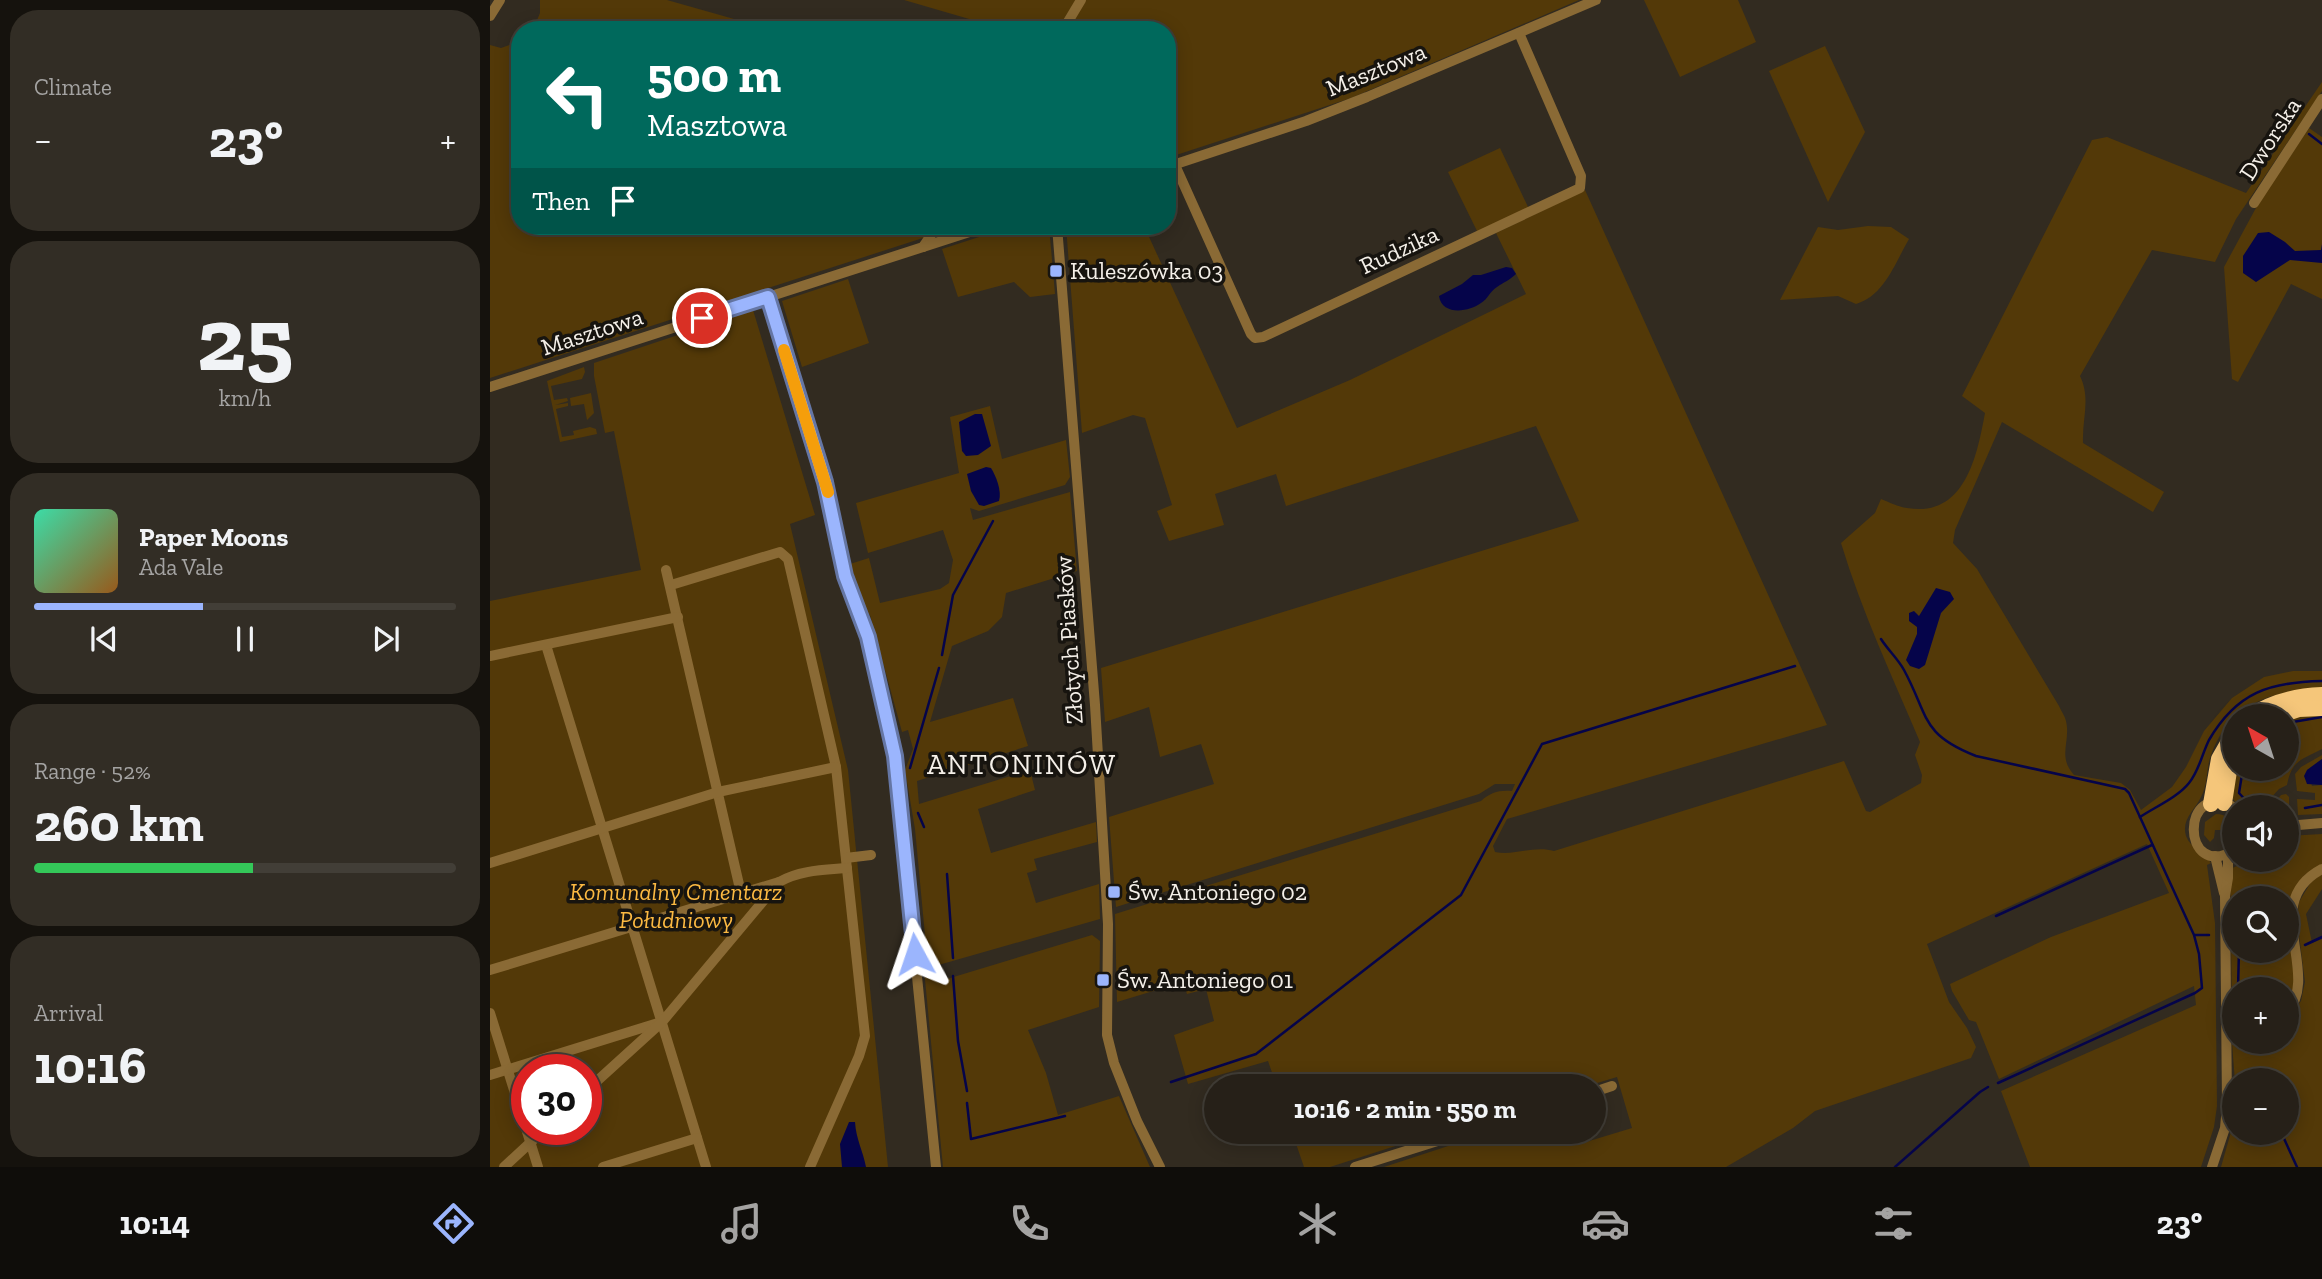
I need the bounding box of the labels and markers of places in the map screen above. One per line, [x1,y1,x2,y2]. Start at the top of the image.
place label: Kuleszówka 03 [1070,256,1223,285]
marker: Kuleszówka 03 [1048,263,1064,279]
pin [672,288,732,348]
place label: Św. Antoniego 02 [1128,877,1307,906]
marker: Św. Antoniego 02 [1106,884,1122,900]
place label: Św. Antoniego 01 [1117,965,1293,994]
marker: Św. Antoniego 01 [1095,972,1111,988]

